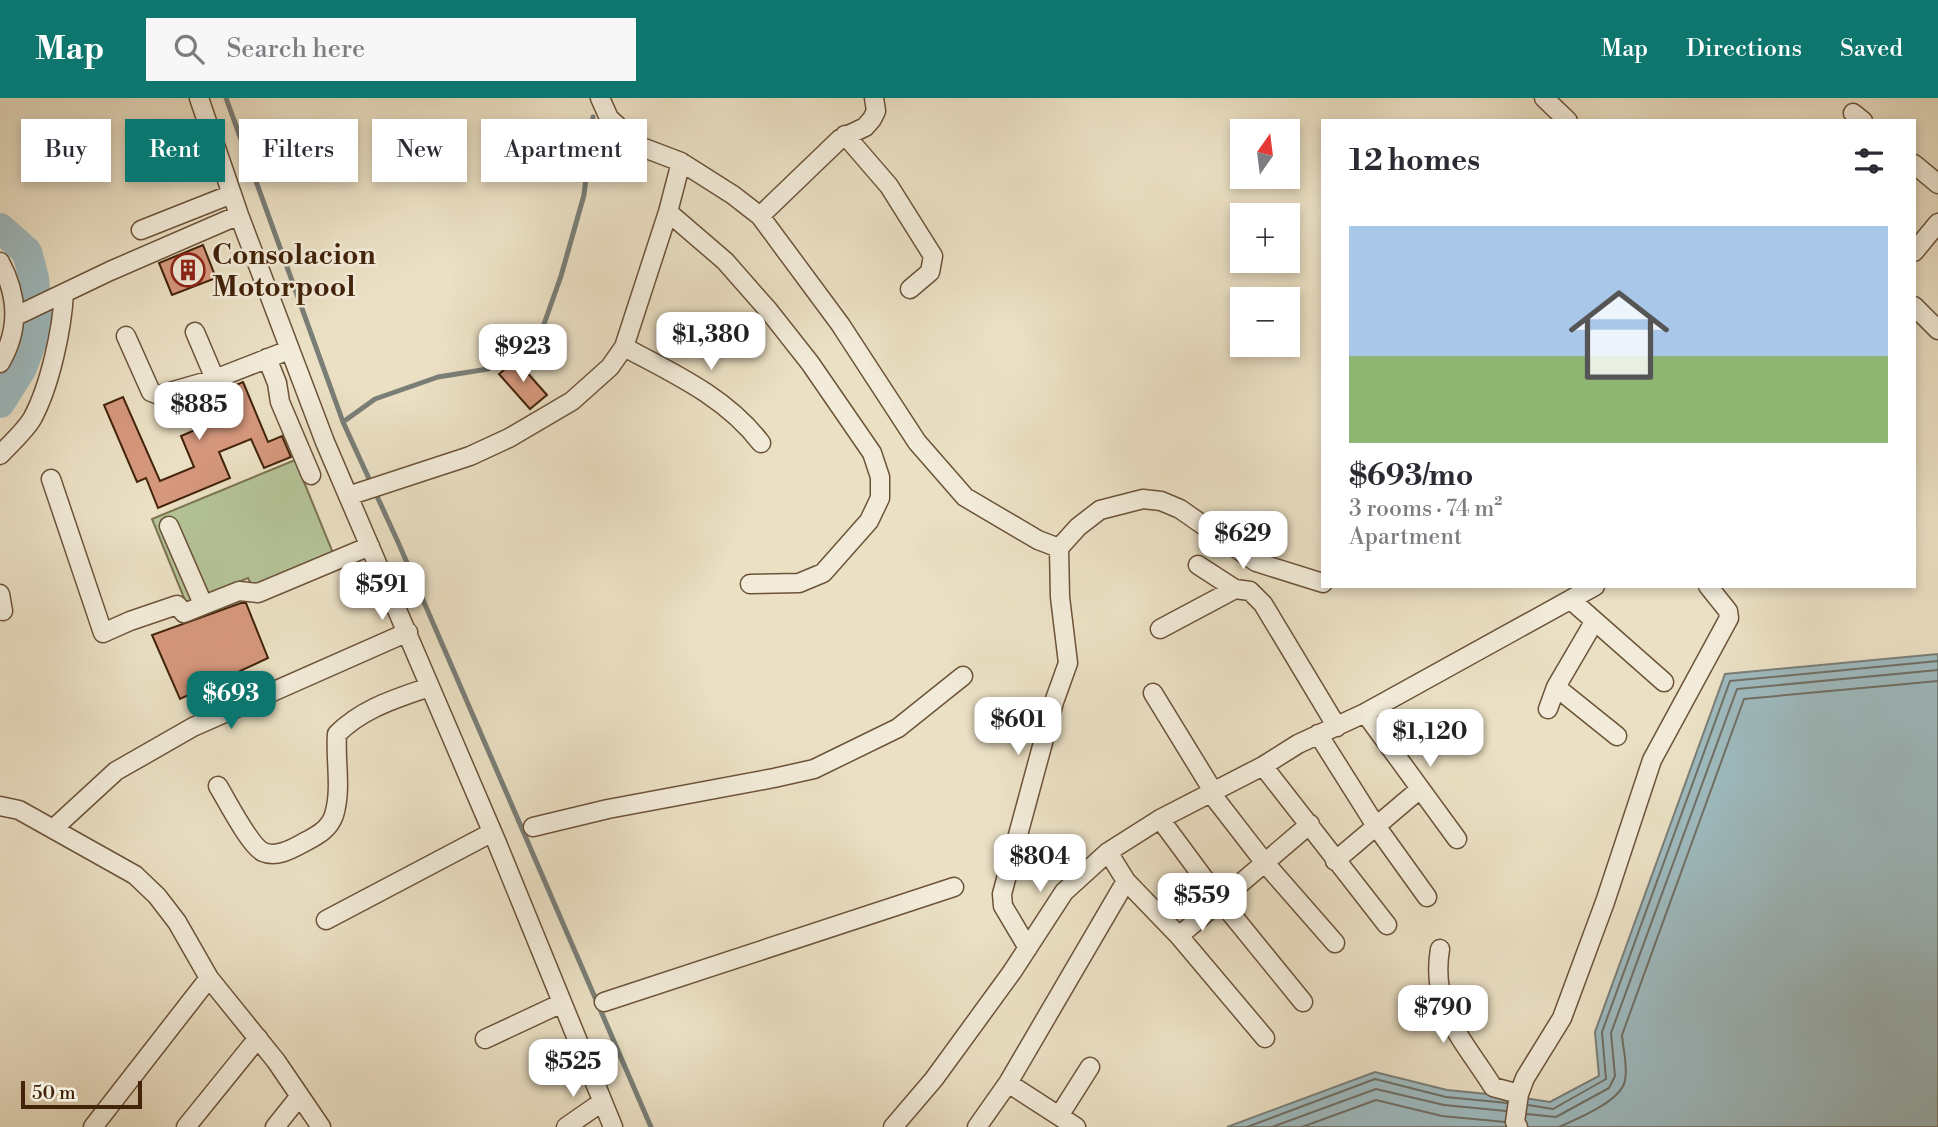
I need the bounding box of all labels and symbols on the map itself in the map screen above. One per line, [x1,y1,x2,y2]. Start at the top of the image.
north arrow [1230,119,1300,189]
place label: Consolacion Motorpool [212,238,376,305]
building icon: Consolacion Motorpool [169,251,207,289]
pin: $1,380 [654,313,768,372]
pin: $923 [482,324,564,384]
pin: $885 [158,382,240,442]
pin: $629 [1202,512,1284,571]
pin: $591 [341,562,423,622]
pin: $693 [190,672,272,731]
pin: $601 [977,698,1059,757]
pin: $1,120 [1373,710,1487,769]
pin: $804 [999,834,1081,894]
pin: $559 [1161,874,1243,933]
pin: $790 [1402,986,1484,1045]
pin: $525 [532,1040,614,1099]
scale bar [21,1078,142,1110]

